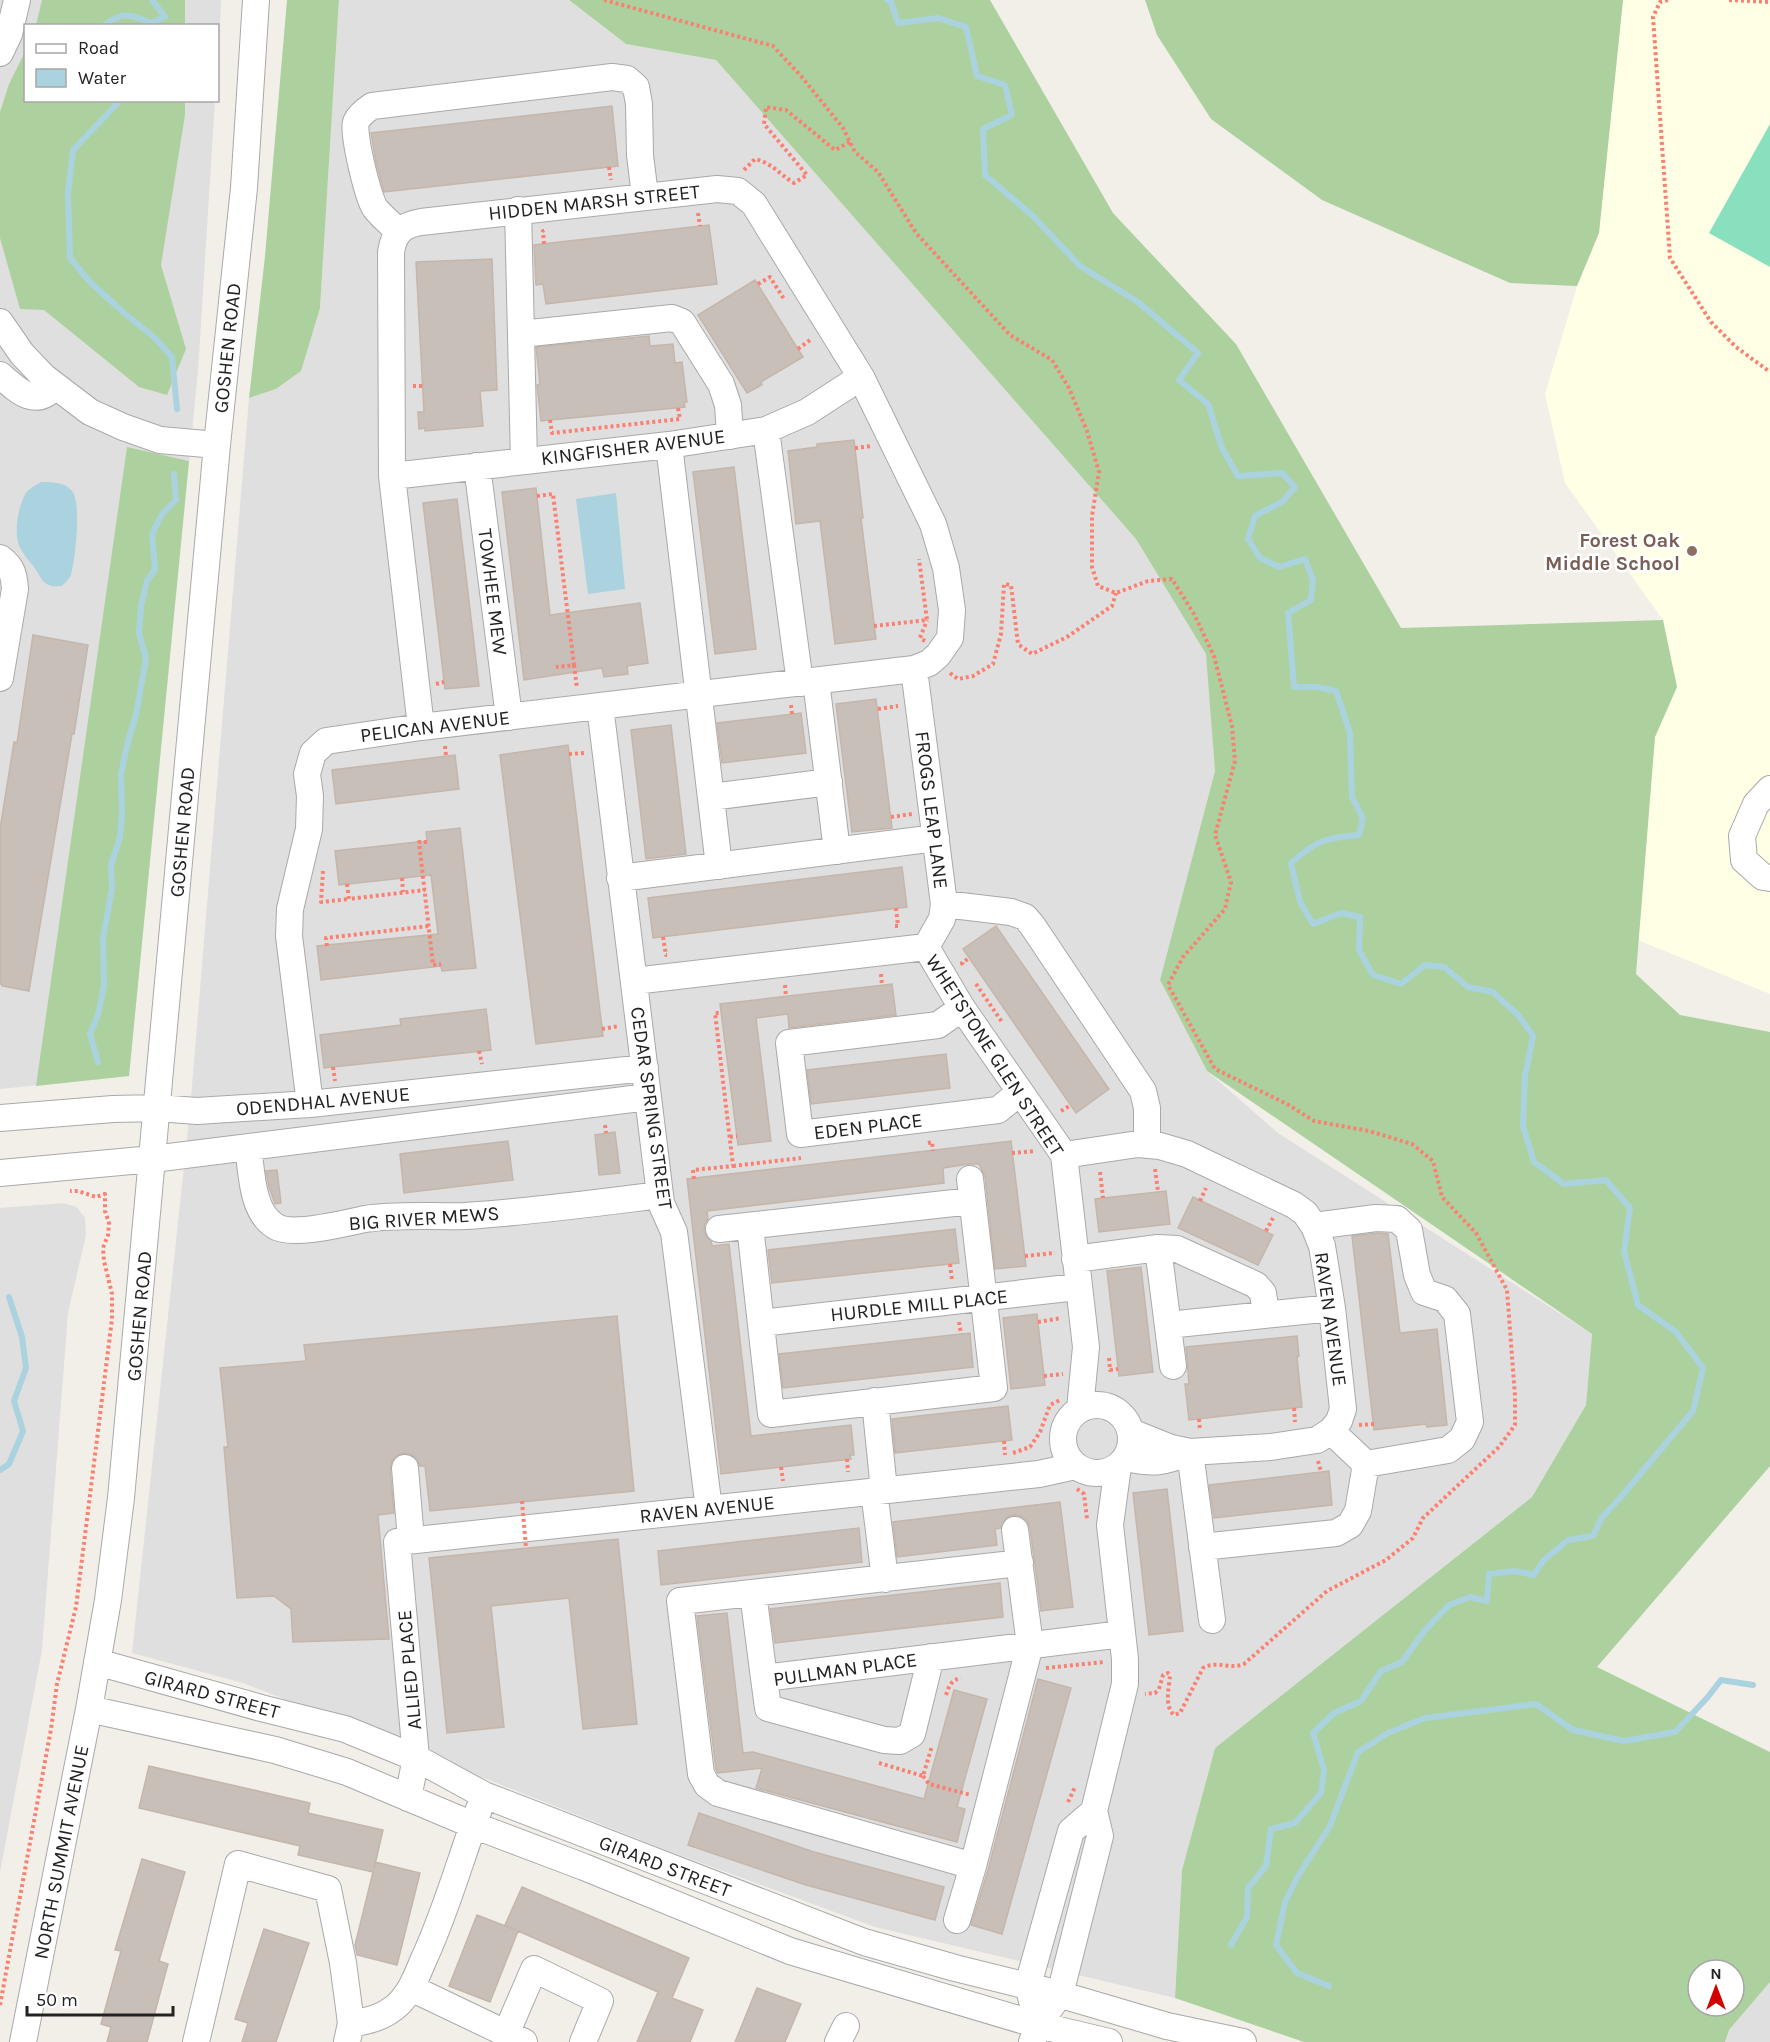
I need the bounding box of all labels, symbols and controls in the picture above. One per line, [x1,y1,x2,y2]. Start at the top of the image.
legend [24,24,219,102]
text: Road [78,37,119,59]
text: Water [78,67,126,89]
street label: HIDDEN MARSH STREET [487,180,701,225]
street label: GOSHEN ROAD [209,282,246,414]
street label: KINGFISHER AVENUE [540,425,727,470]
street label: TOWHEE MEW [473,527,512,657]
place label: Forest Oak Middle School [1545,529,1680,575]
marker: Forest Oak Middle School [1685,544,1699,558]
street label: PELICAN AVENUE [359,706,511,747]
street label: FROGS LEAP LANE [910,730,953,890]
street label: GOSHEN ROAD [165,766,200,898]
street label: WHETSTONE GLEN STREET [921,950,1068,1160]
street label: CEDAR SPRING STREET [626,1005,677,1211]
street label: ODENDHAL AVENUE [235,1082,411,1121]
street label: EDEN PLACE [812,1108,924,1145]
street label: BIG RIVER MEWS [348,1202,500,1235]
street label: GOSHEN ROAD [122,1250,157,1382]
street label: RAVEN AVENUE [1310,1250,1351,1388]
street label: HURDLE MILL PLACE [829,1285,1009,1326]
street label: RAVEN AVENUE [638,1491,776,1528]
street label: ALLIED PLACE [393,1609,426,1731]
street label: PULLMAN PLACE [772,1648,919,1691]
street label: GIRARD STREET [142,1665,282,1724]
street label: NORTH SUMMIT AVENUE [29,1743,94,1961]
street label: GIRARD STREET [596,1831,734,1902]
north arrow [1686,1958,1746,2018]
text: N [1710,1964,1722,1983]
scale bar [27,1979,172,2017]
text: 50 m [36,1989,78,2011]

